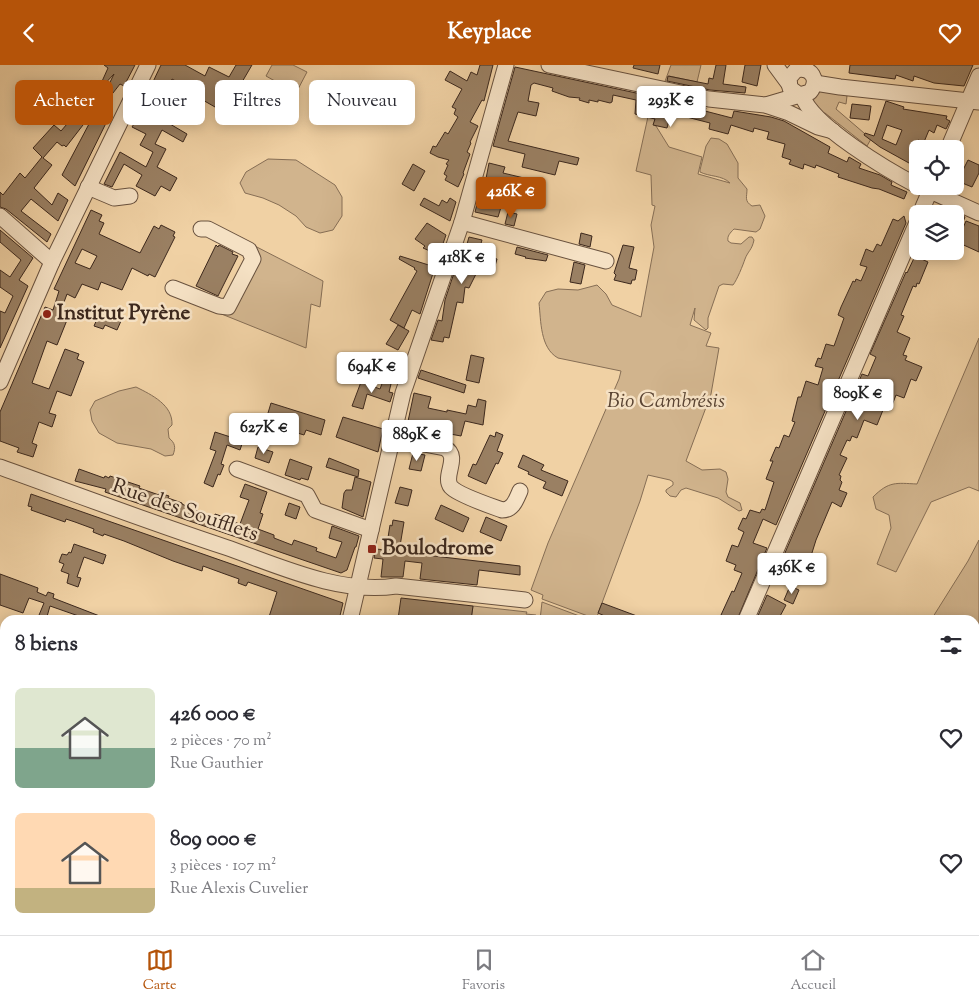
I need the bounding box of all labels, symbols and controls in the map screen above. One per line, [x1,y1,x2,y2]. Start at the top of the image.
text: Keyplace [447,17,532,49]
icon: back [15,19,43,47]
icon: heart [936,19,964,47]
chip: Acheter [15,80,113,125]
chip: Louer [123,80,205,125]
chip: Filtres [215,80,299,125]
chip: Nouveau [309,80,415,125]
pin: 293K € [630,85,712,128]
text: 293K € [648,90,694,113]
map controls [909,140,964,260]
button: locate [909,140,964,195]
pin: 426K € [470,177,552,219]
text: 426K € [487,181,535,204]
button: layers [909,205,964,260]
pin: 418K € [421,243,503,285]
text: 418K € [439,247,485,270]
place label: Institut Pyrène [57,299,190,329]
marker: Institut Pyrène [41,308,53,320]
pin: 694K € [331,351,413,394]
text: 694K € [348,356,396,379]
pin: 809K € [817,379,899,421]
text: 809K € [833,383,883,406]
park label: Bio Cambrésis [607,387,725,417]
pin: 627K € [223,413,305,455]
text: 627K € [240,417,288,440]
pin: 889K € [376,419,458,462]
text: 889K € [393,424,441,447]
street label: Rue des Soufflets [108,472,262,550]
place label: Boulodrome [382,534,494,564]
marker: Boulodrome [366,543,378,555]
pin: 436K € [751,553,833,595]
text: 436K € [768,557,816,580]
text: 8 biens [15,630,78,660]
icon: filters [937,631,965,659]
text: 426 000 € [170,700,256,730]
icon: home [55,708,115,768]
icon: heart [937,724,965,752]
text: 2 pièces · 70 m² [170,730,272,753]
text: Rue Gauthier [170,753,263,776]
text: 809 000 € [170,825,257,855]
icon: home [55,833,115,893]
icon: heart [937,849,965,877]
text: 3 pièces · 107 m² [170,855,276,878]
text: Rue Alexis Cuvelier [170,878,308,901]
tab: Carte [143,946,177,996]
tab: Favoris [462,946,505,996]
tab: Accueil [790,946,836,996]

